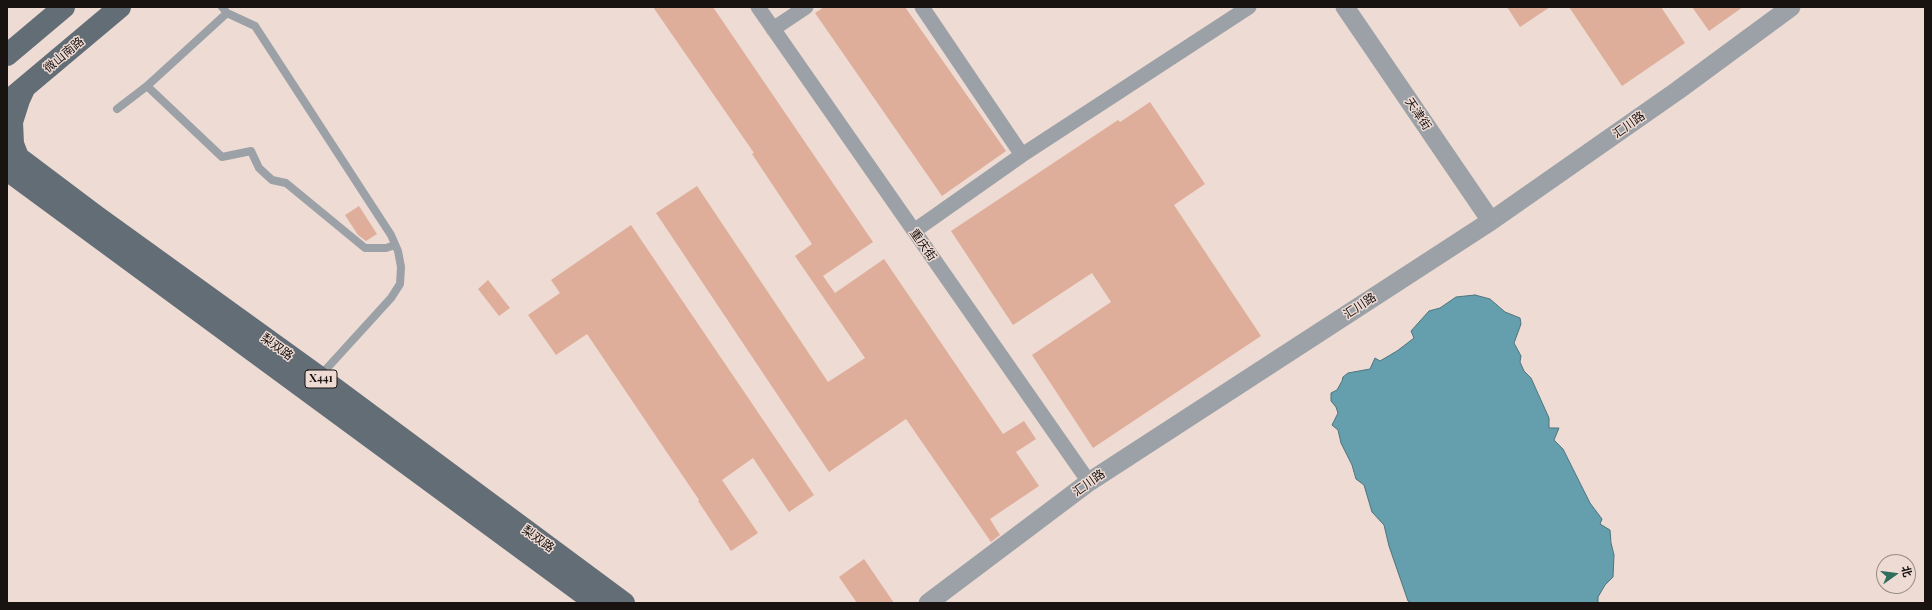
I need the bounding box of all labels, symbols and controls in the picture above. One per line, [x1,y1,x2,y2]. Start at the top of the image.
street label: 微山南路 [41,34,87,76]
street label: 天津街 [1402,95,1434,133]
street label: 汇川路 [1610,109,1648,141]
street label: 重庆街 [907,226,939,264]
street label: 汇川路 [1341,290,1379,322]
street label: 梨双路 [258,331,296,363]
road number: X441 [305,370,337,388]
street label: 汇川路 [1070,467,1108,499]
street label: 梨双路 [519,523,557,555]
north arrow [1876,554,1916,594]
text: 北 [1899,564,1916,578]

